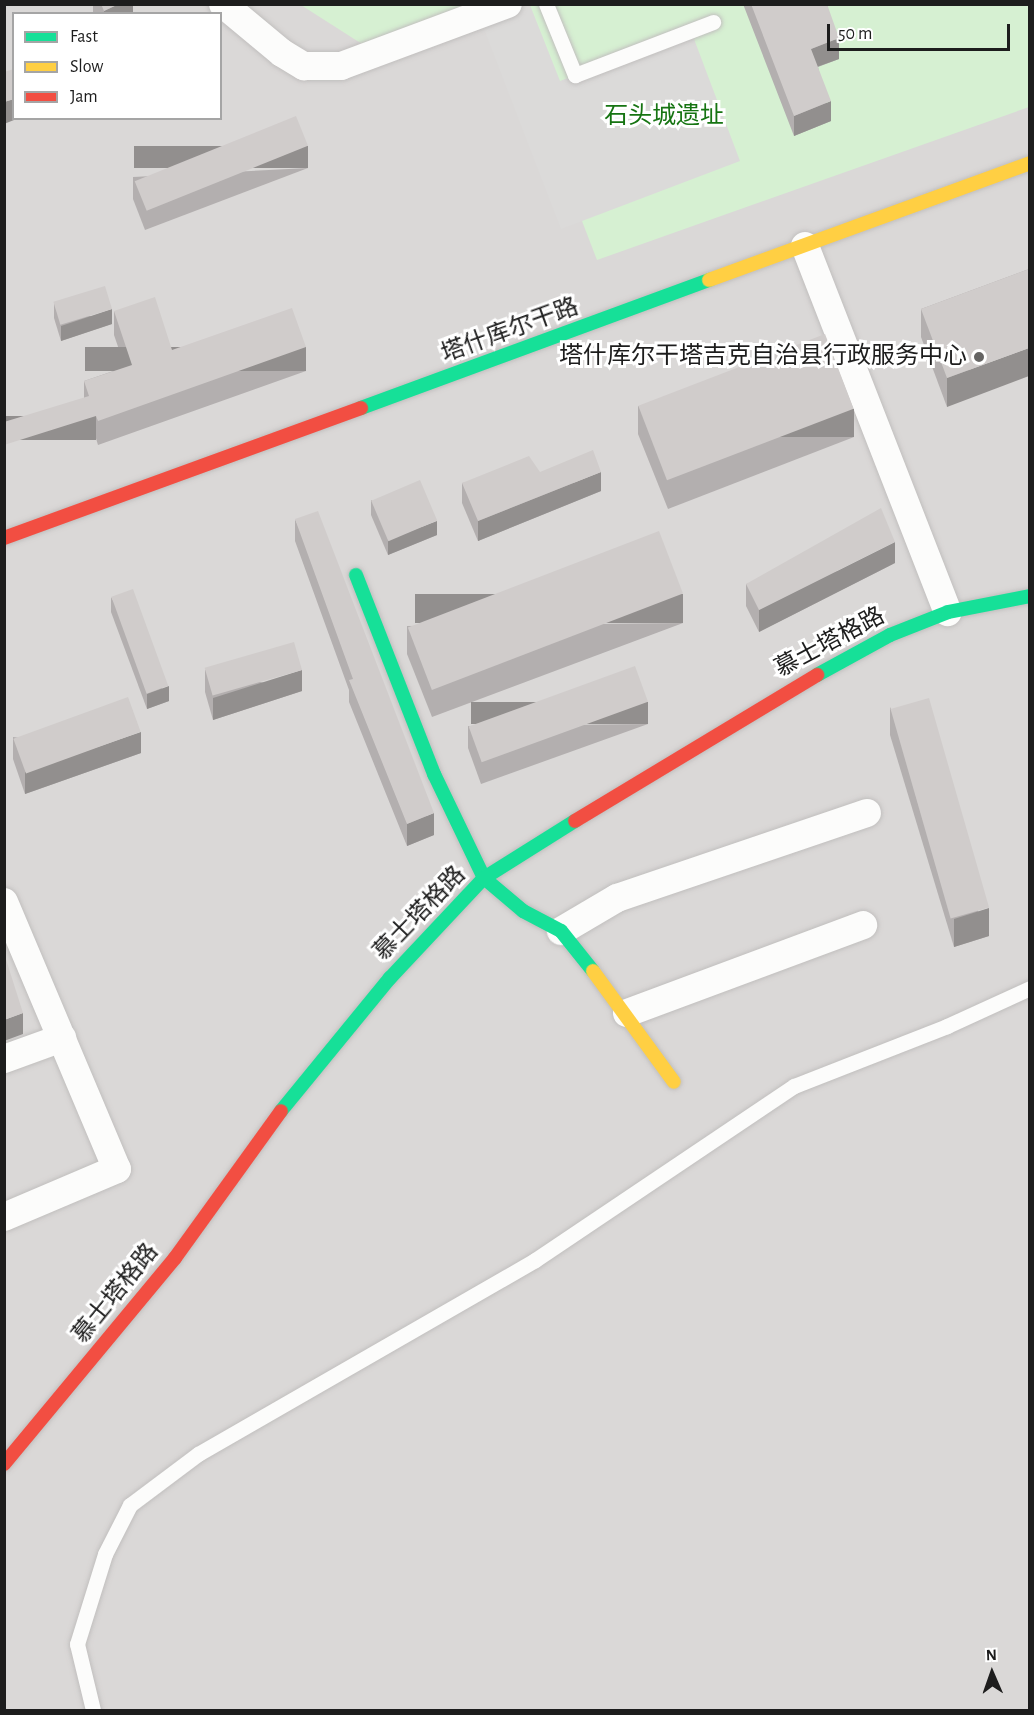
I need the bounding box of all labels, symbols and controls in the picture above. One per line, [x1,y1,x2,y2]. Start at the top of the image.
legend [12,12,222,120]
scale bar [830,12,1013,50]
text: 50 m [838,25,872,43]
text: Fast [70,28,98,46]
text: Slow [70,58,103,76]
text: Jam [70,88,98,106]
park label: 石头城遗址 [604,103,724,131]
street label: 塔什库尔干路 [437,293,583,369]
place label: 塔什库尔干塔吉克自治县行政服务中心 [559,343,967,371]
marker: 塔什库尔干塔吉克自治县行政服务中心 [972,350,986,364]
street label: 慕士塔格路 [770,602,890,684]
street label: 慕士塔格路 [368,861,472,967]
street label: 慕士塔格路 [67,1238,165,1350]
north arrow [962,1643,1022,1703]
text: N [986,1647,997,1663]

